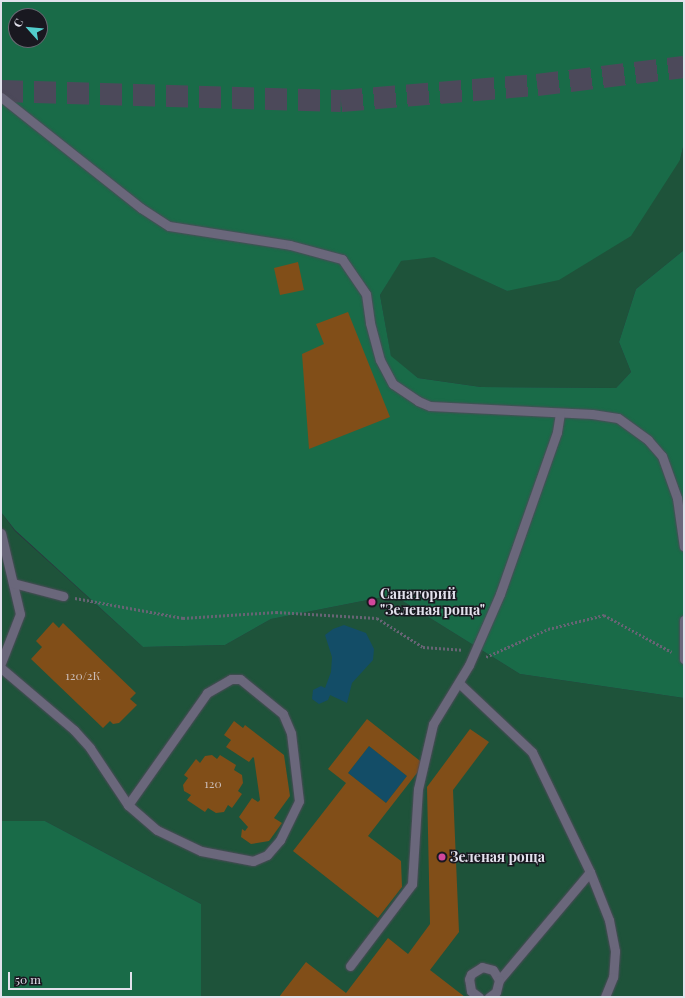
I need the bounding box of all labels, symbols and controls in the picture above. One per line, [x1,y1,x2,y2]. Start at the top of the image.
north arrow [8,8,48,48]
text: С [9,16,26,30]
place label: Санаторий "Зеленая роща" [380,586,485,618]
marker: Санаторий "Зеленая роща" [367,597,377,607]
house number: 120/2К [65,669,101,683]
house number: 120 [204,777,222,791]
place label: Зеленая роща [450,849,545,865]
marker: Зеленая роща [437,852,447,862]
scale bar [10,964,134,990]
text: 50 m [15,971,41,987]

